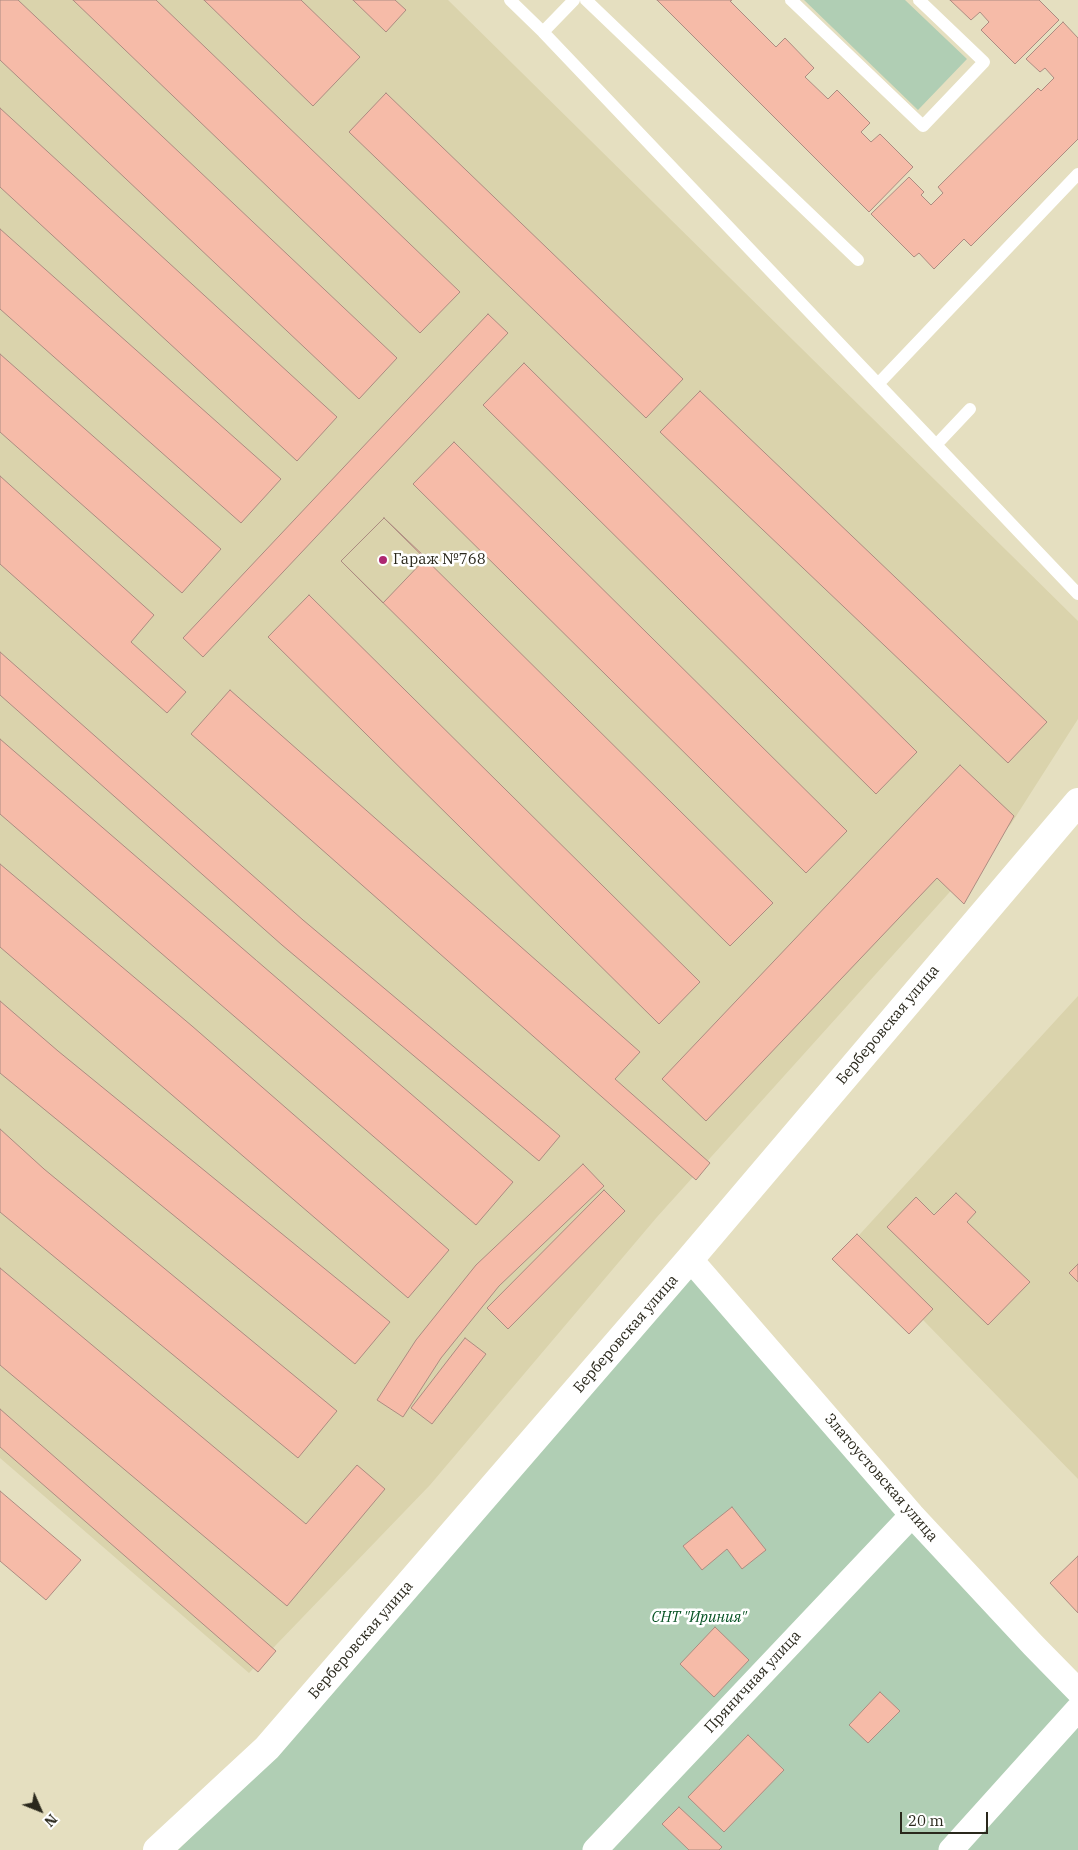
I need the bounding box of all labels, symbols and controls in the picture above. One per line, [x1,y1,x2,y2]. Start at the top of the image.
place label: Гараж №768 [393,551,486,569]
marker: Гараж №768 [377,554,389,566]
street label: Берберовская улица [833,962,943,1088]
street label: Берберовская улица [570,1271,682,1397]
street label: Златоустовская улица [820,1410,942,1546]
street label: Берберовская улица [305,1577,417,1703]
park label: СНТ "Ириния" [652,1609,746,1627]
street label: Пряничная улица [701,1627,805,1737]
north arrow [15,1785,65,1835]
scale bar [903,1802,990,1834]
text: N [40,1810,61,1831]
text: 20 m [908,1811,944,1830]

